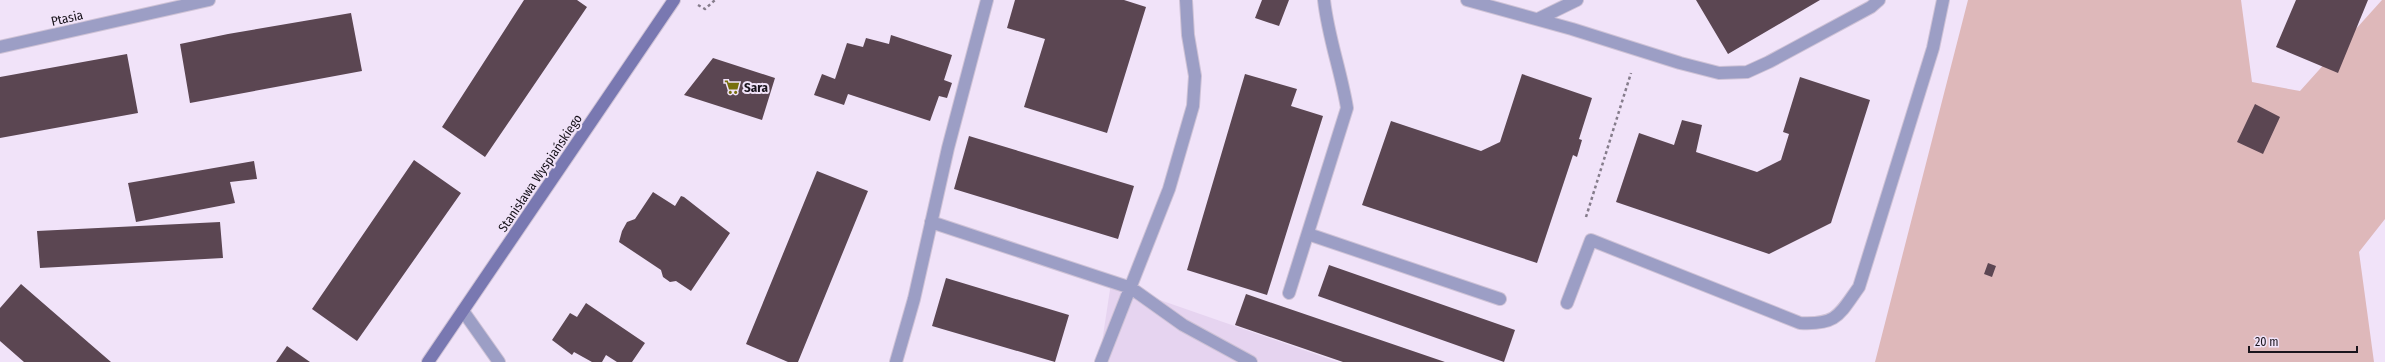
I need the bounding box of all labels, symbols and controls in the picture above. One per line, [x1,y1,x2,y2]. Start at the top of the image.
street label: Ptasia [50,7,84,29]
supermarket icon: Sara [723,78,741,96]
place label: Sara [744,80,769,95]
street label: Stanisława Wyspiańskiego [495,111,585,235]
scale bar [2249,328,2357,354]
text: 20 m [2255,335,2279,349]

